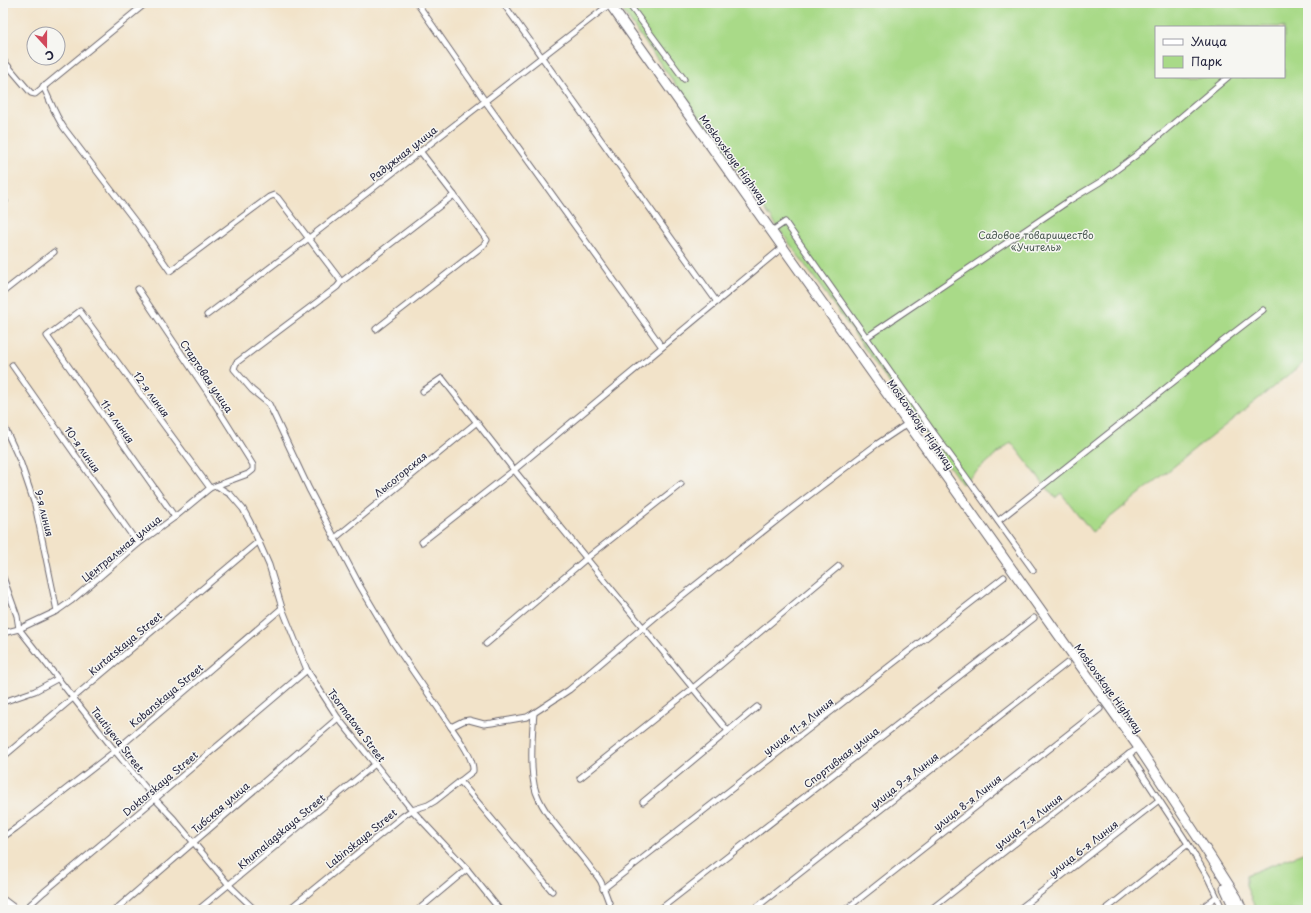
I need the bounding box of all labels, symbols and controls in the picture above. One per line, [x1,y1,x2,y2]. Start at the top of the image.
north arrow [26,26,66,66]
legend [1155,26,1285,78]
text: Улица [1191,32,1227,50]
text: С [43,46,57,65]
text: Парк [1191,52,1223,70]
street label: Moskovskoye Highway [696,111,772,207]
street label: Радужная улица [366,121,440,184]
park label: Садовое товарищество «Учитель» [978,227,1094,254]
street label: Стартовая улица [177,337,237,416]
street label: 12-я линия [130,368,174,420]
street label: Moskovskoye Highway [883,376,958,473]
street label: 11-я линия [97,396,139,446]
street label: 10-я линия [61,423,105,475]
street label: Лысогорская [370,448,430,500]
street label: 9-я линия [32,488,58,538]
street label: Центральная улица [78,511,165,585]
street label: Kurtatskaya Street [85,608,166,679]
street label: Moskovskoye Highway [1071,640,1147,736]
street label: Kobanskaya Street [126,660,207,731]
street label: Tsormatova Street [324,685,390,765]
street label: улица 11-я Линия [760,694,836,758]
street label: Tautiyeva Street [88,703,148,775]
street label: Спортивная улица [800,722,882,791]
street label: Doktorskaya Street [119,747,202,820]
street label: улица 9-я Линия [867,748,941,812]
street label: улица 8-я Линия [930,770,1004,834]
street label: Тибская улица [188,777,253,836]
street label: Khumalagskaya Street [234,790,329,873]
street label: улица 7-я Линия [991,790,1065,852]
street label: Labinskaya Street [322,805,400,872]
street label: улица 6-я Линия [1045,816,1121,880]

